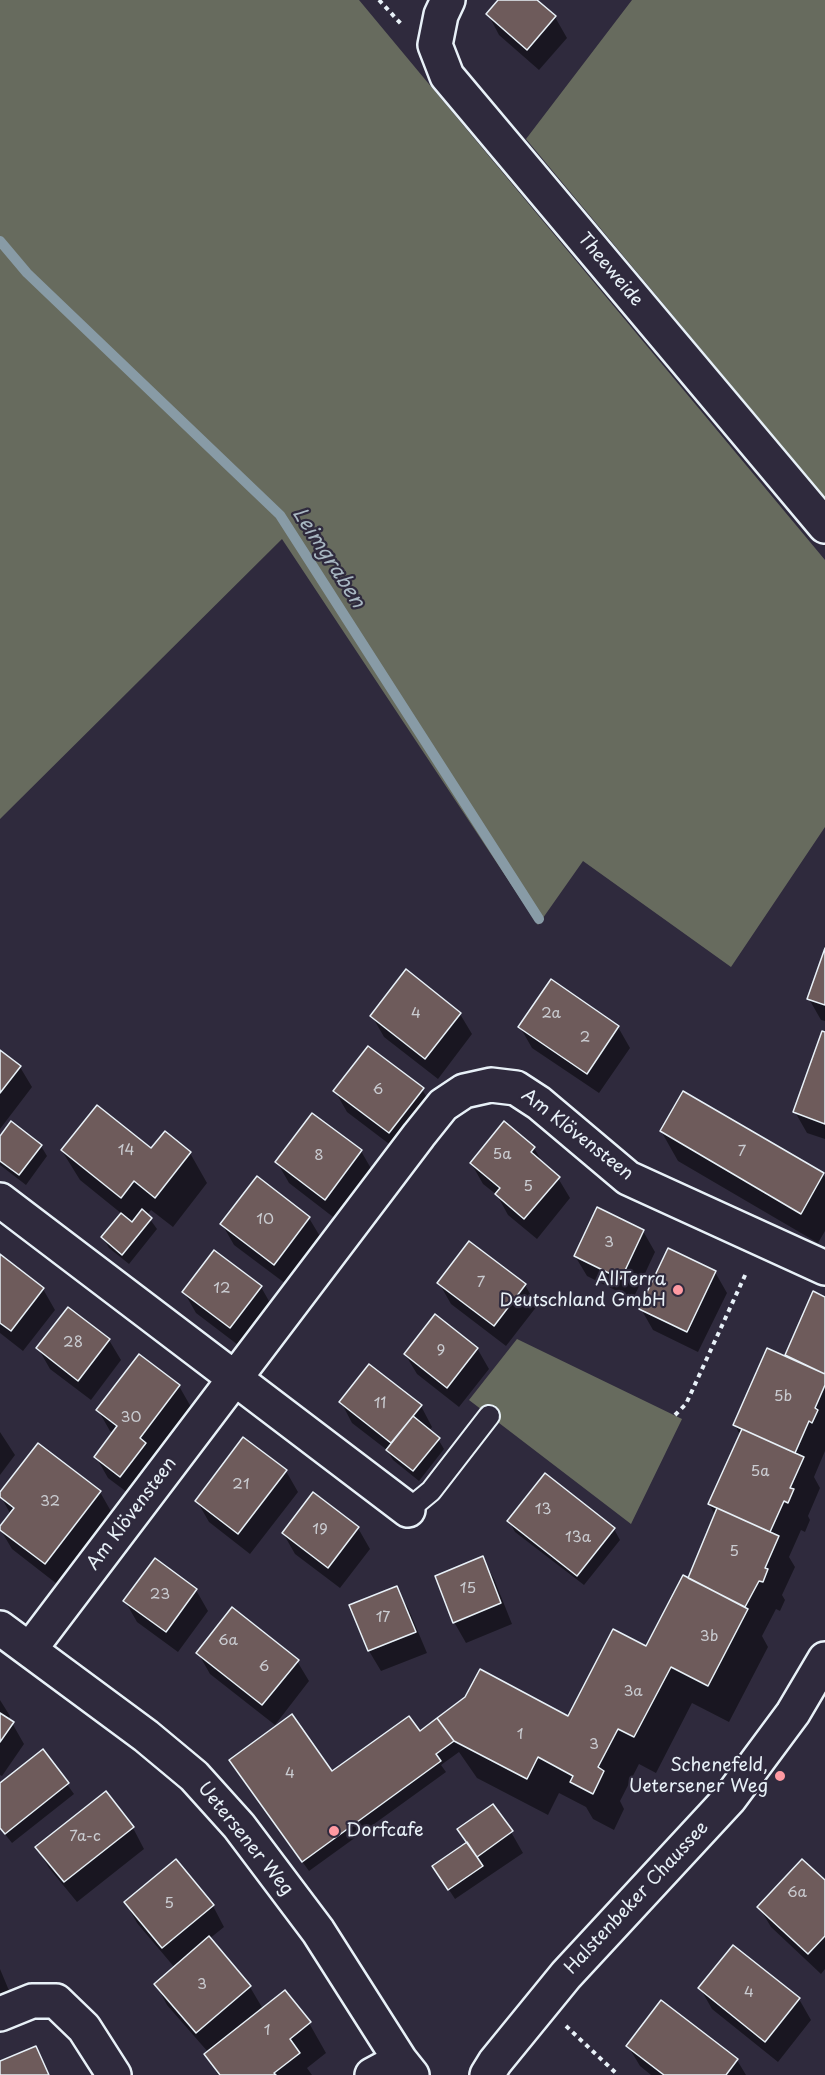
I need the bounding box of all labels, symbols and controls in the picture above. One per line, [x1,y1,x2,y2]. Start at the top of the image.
street label: Theeweide [573,229,647,311]
water label: Leimgraben [287,503,369,613]
house number: 4 [411,1005,421,1023]
house number: 2a [541,1005,561,1023]
house number: 2 [580,1029,590,1047]
house number: 6 [373,1081,383,1099]
street label: Am Klövensteen [517,1085,637,1185]
house number: 14 [118,1142,134,1160]
house number: 7 [738,1143,746,1161]
house number: 5a [493,1146,511,1164]
house number: 8 [314,1147,324,1165]
house number: 5 [523,1178,533,1196]
house number: 10 [256,1211,274,1229]
house number: 3 [604,1234,614,1252]
place label: AllTerra Deutschland GmbH [500,1269,666,1312]
house number: 7 [477,1274,485,1292]
house number: 12 [213,1280,231,1298]
marker: AllTerra Deutschland GmbH [671,1283,685,1297]
house number: 28 [63,1334,83,1352]
house number: 9 [437,1342,445,1360]
house number: 5b [774,1388,792,1406]
house number: 11 [374,1395,386,1413]
house number: 30 [121,1409,141,1427]
street label: Am Klövensteen [83,1453,181,1575]
house number: 5a [751,1463,769,1481]
house number: 21 [232,1476,250,1494]
house number: 32 [40,1493,60,1511]
house number: 13 [535,1501,551,1519]
house number: 19 [312,1521,328,1539]
house number: 13a [565,1529,591,1547]
house number: 5 [729,1543,739,1561]
house number: 15 [460,1580,476,1598]
house number: 23 [150,1586,170,1604]
house number: 17 [376,1609,390,1627]
house number: 3b [700,1628,718,1646]
house number: 6a [218,1632,238,1650]
house number: 6 [259,1658,269,1676]
house number: 3a [623,1683,643,1701]
house number: 1 [517,1726,523,1744]
house number: 3 [589,1736,599,1754]
place label: Schenefeld, Uetersener Weg [629,1755,768,1798]
house number: 4 [285,1765,295,1783]
marker: Schenefeld, Uetersener Weg [773,1769,787,1783]
street label: Uetersener Weg [193,1778,297,1900]
street label: Halstenbeker Chaussee [560,1817,714,1979]
place label: Dorfcafe [346,1820,424,1842]
marker: Dorfcafe [327,1824,341,1838]
house number: 7a-c [69,1828,101,1846]
house number: 6a [787,1884,807,1902]
house number: 5 [164,1895,174,1913]
house number: 3 [197,1976,207,1994]
house number: 4 [744,1984,754,2002]
house number: 1 [264,2022,270,2040]

